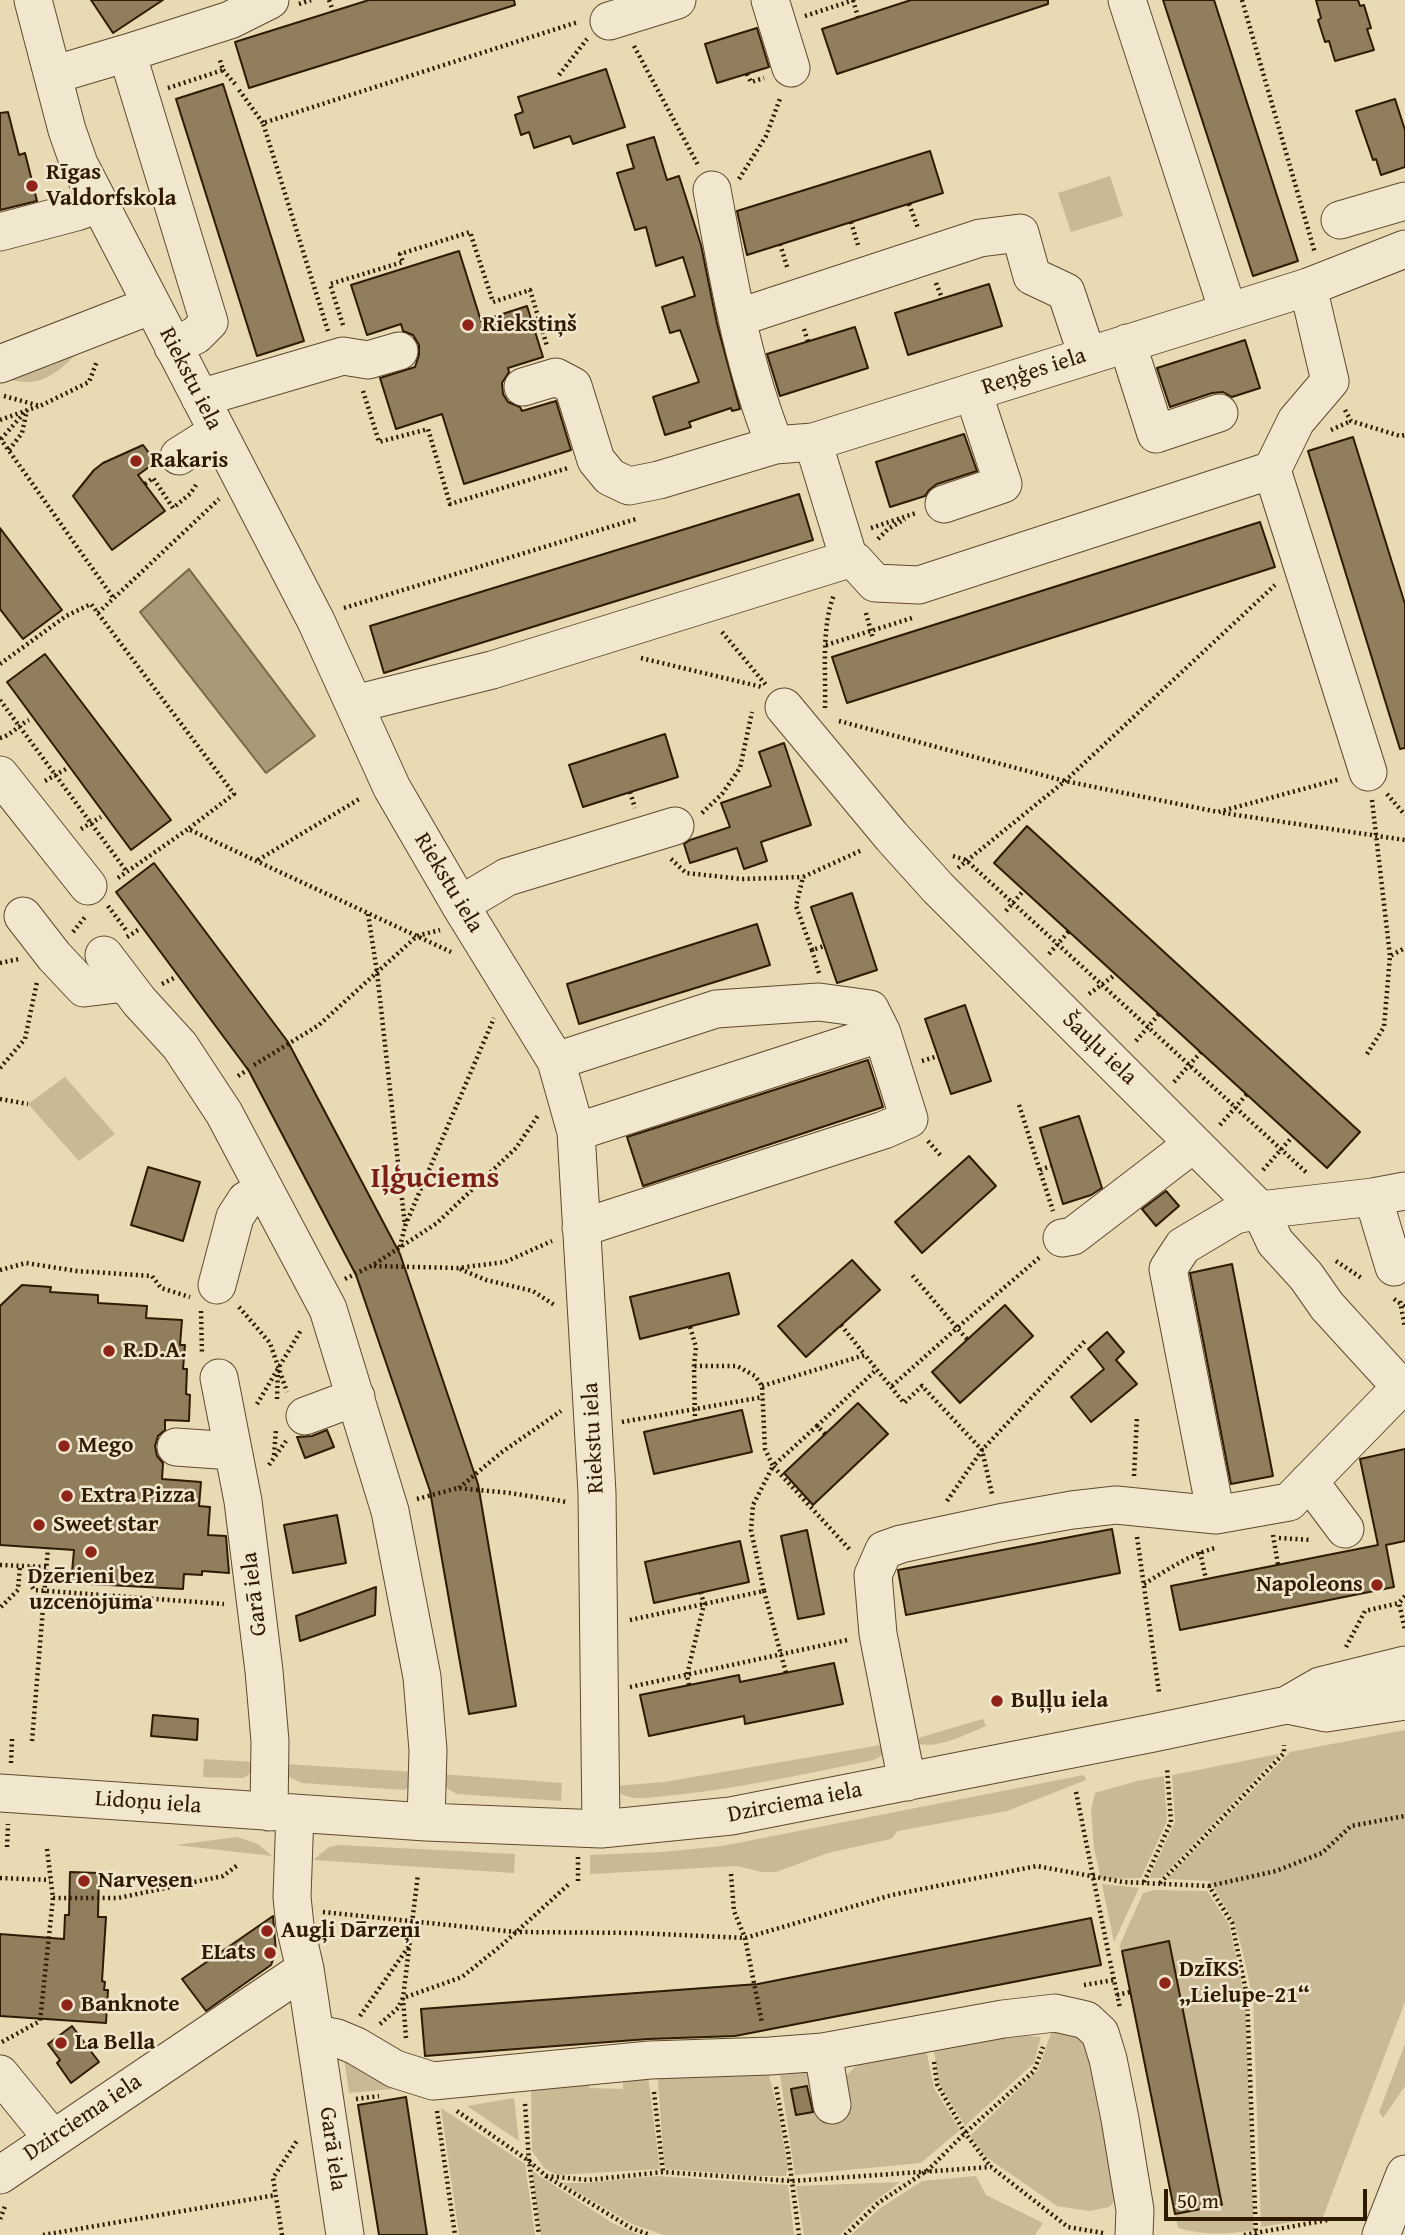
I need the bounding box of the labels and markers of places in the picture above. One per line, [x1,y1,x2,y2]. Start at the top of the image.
place label: Rīgas Valdorfskola [46,159,177,213]
marker: Rīgas Valdorfskola [24,178,40,194]
place label: Riekstiņš [482,311,577,339]
marker: Riekstiņš [460,317,476,333]
place label: Rakaris [150,447,228,475]
marker: Rakaris [128,453,144,469]
place label: R.D.A. [123,1337,186,1365]
marker: R.D.A. [101,1343,117,1359]
place label: Mego [78,1432,133,1460]
marker: Mego [56,1438,72,1454]
place label: Extra Pizza [81,1482,196,1510]
marker: Extra Pizza [59,1488,75,1504]
place label: Sweet star [53,1511,158,1539]
marker: Sweet star [31,1517,47,1533]
marker: Dzērieni bez uzcenojuma [83,1544,99,1560]
place label: Dzērieni bez uzcenojuma [28,1563,154,1617]
place label: Napoleons [1256,1571,1363,1599]
marker: Napoleons [1369,1577,1385,1593]
place label: Buļļu iela [1011,1687,1108,1715]
marker: Buļļu iela [989,1693,1005,1709]
place label: Narvesen [98,1867,193,1895]
marker: Narvesen [76,1873,92,1889]
place label: Augļi Dārzeņi [281,1917,421,1945]
marker: Augļi Dārzeņi [259,1923,275,1939]
place label: ELats [201,1939,256,1967]
marker: ELats [262,1945,278,1961]
place label: DzĪKS „Lielupe-21“ [1179,1956,1310,2010]
marker: DzĪKS „Lielupe-21“ [1157,1975,1173,1991]
place label: Banknote [81,1991,180,2019]
marker: Banknote [59,1997,75,2013]
place label: La Bella [75,2029,155,2057]
marker: La Bella [53,2035,69,2051]

